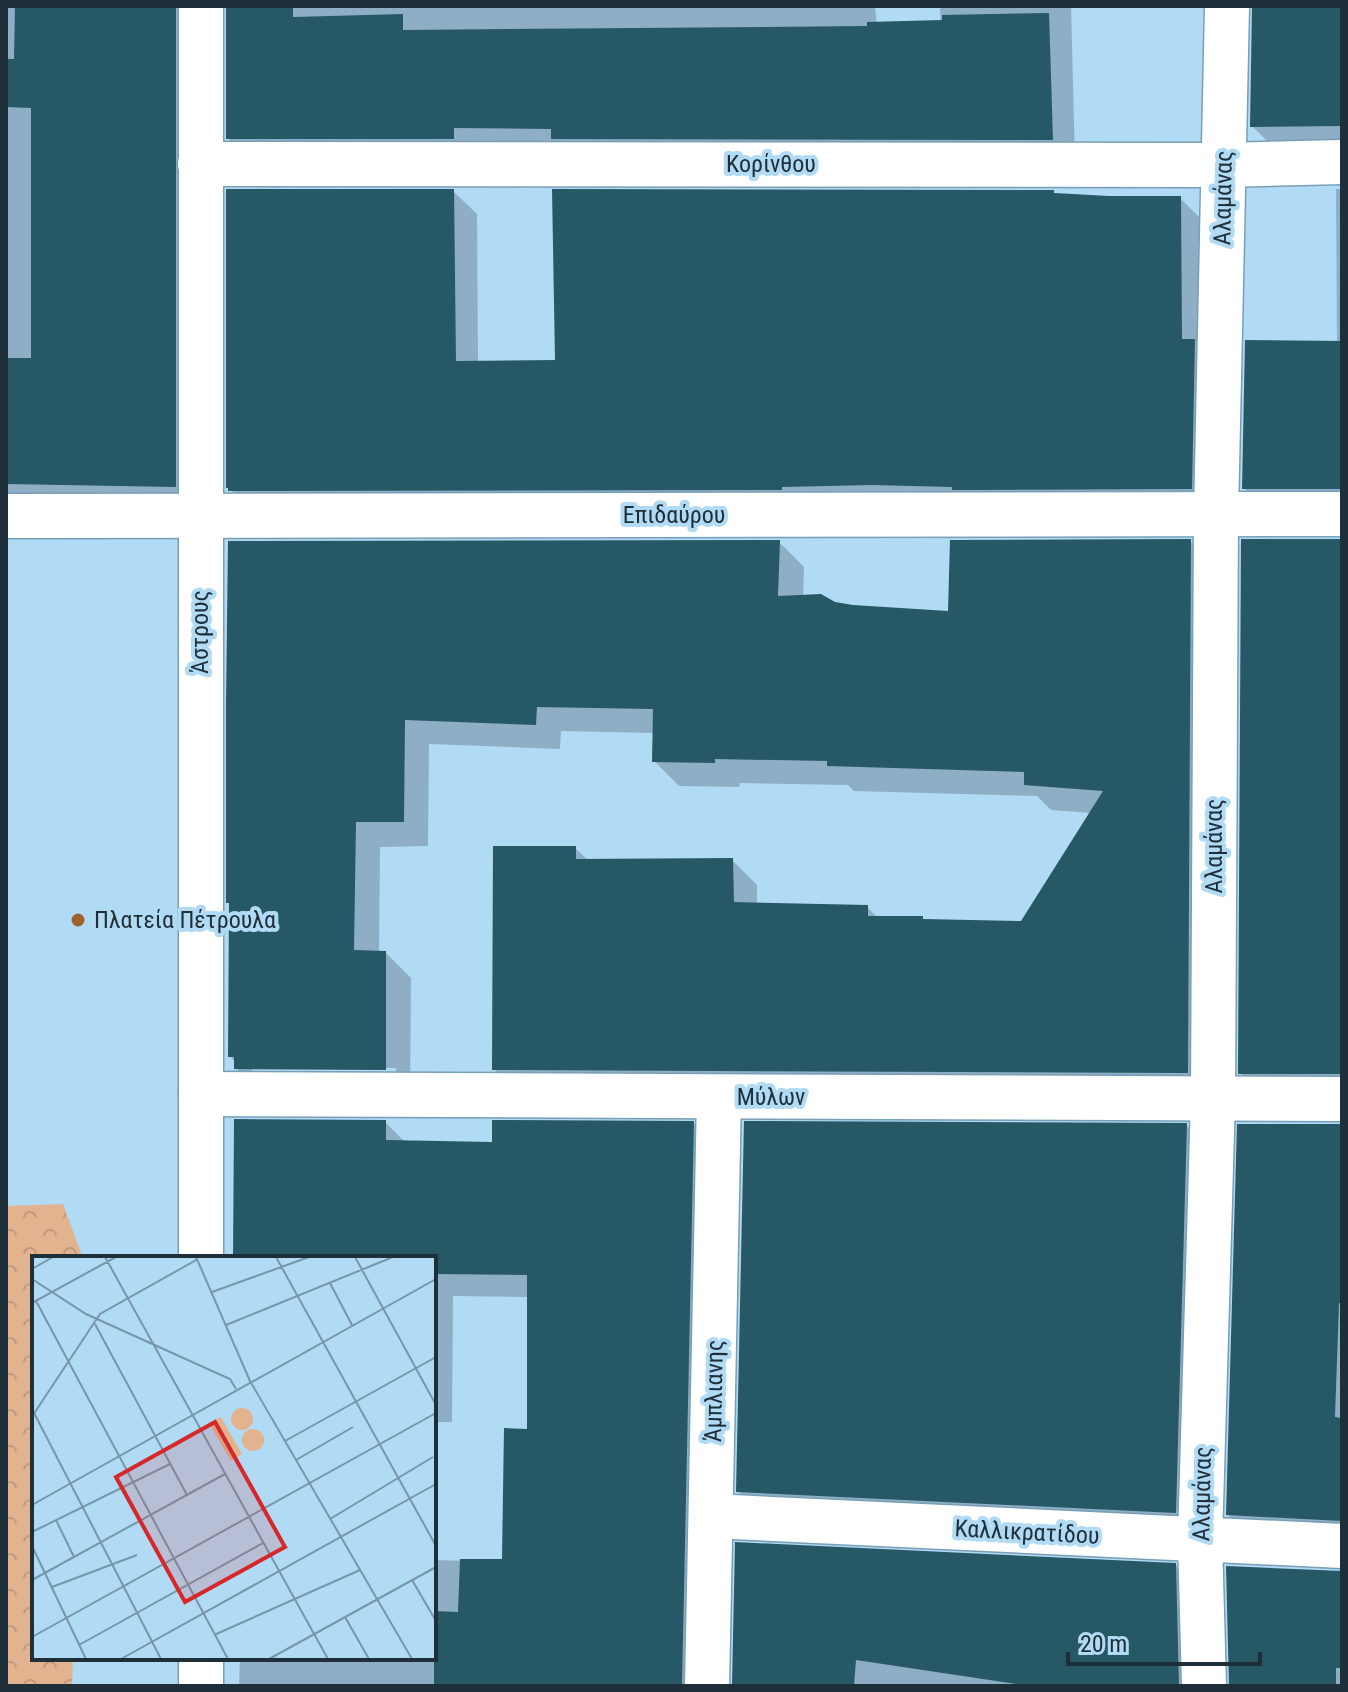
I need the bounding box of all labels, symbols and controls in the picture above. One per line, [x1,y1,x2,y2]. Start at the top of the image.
street label: Κορίνθου [726,150,816,178]
street label: Αλαμάνας [1208,150,1238,246]
street label: Επιδαύρου [623,501,725,529]
street label: Άστρους [186,590,214,674]
street label: Αλαμάνας [1200,799,1228,893]
place label: Πλατεία Πέτρουλα [94,906,276,934]
marker: Πλατεία Πέτρουλα [69,911,87,929]
street label: Μύλων [737,1083,805,1111]
inset map [32,1256,436,1660]
street label: Άμπλιανης [699,1340,729,1442]
street label: Αλαμάνας [1187,1446,1217,1542]
street label: Καλλικρατίδου [954,1514,1100,1550]
scale bar [1068,1616,1260,1666]
text: 20 m [1080,1630,1127,1658]

